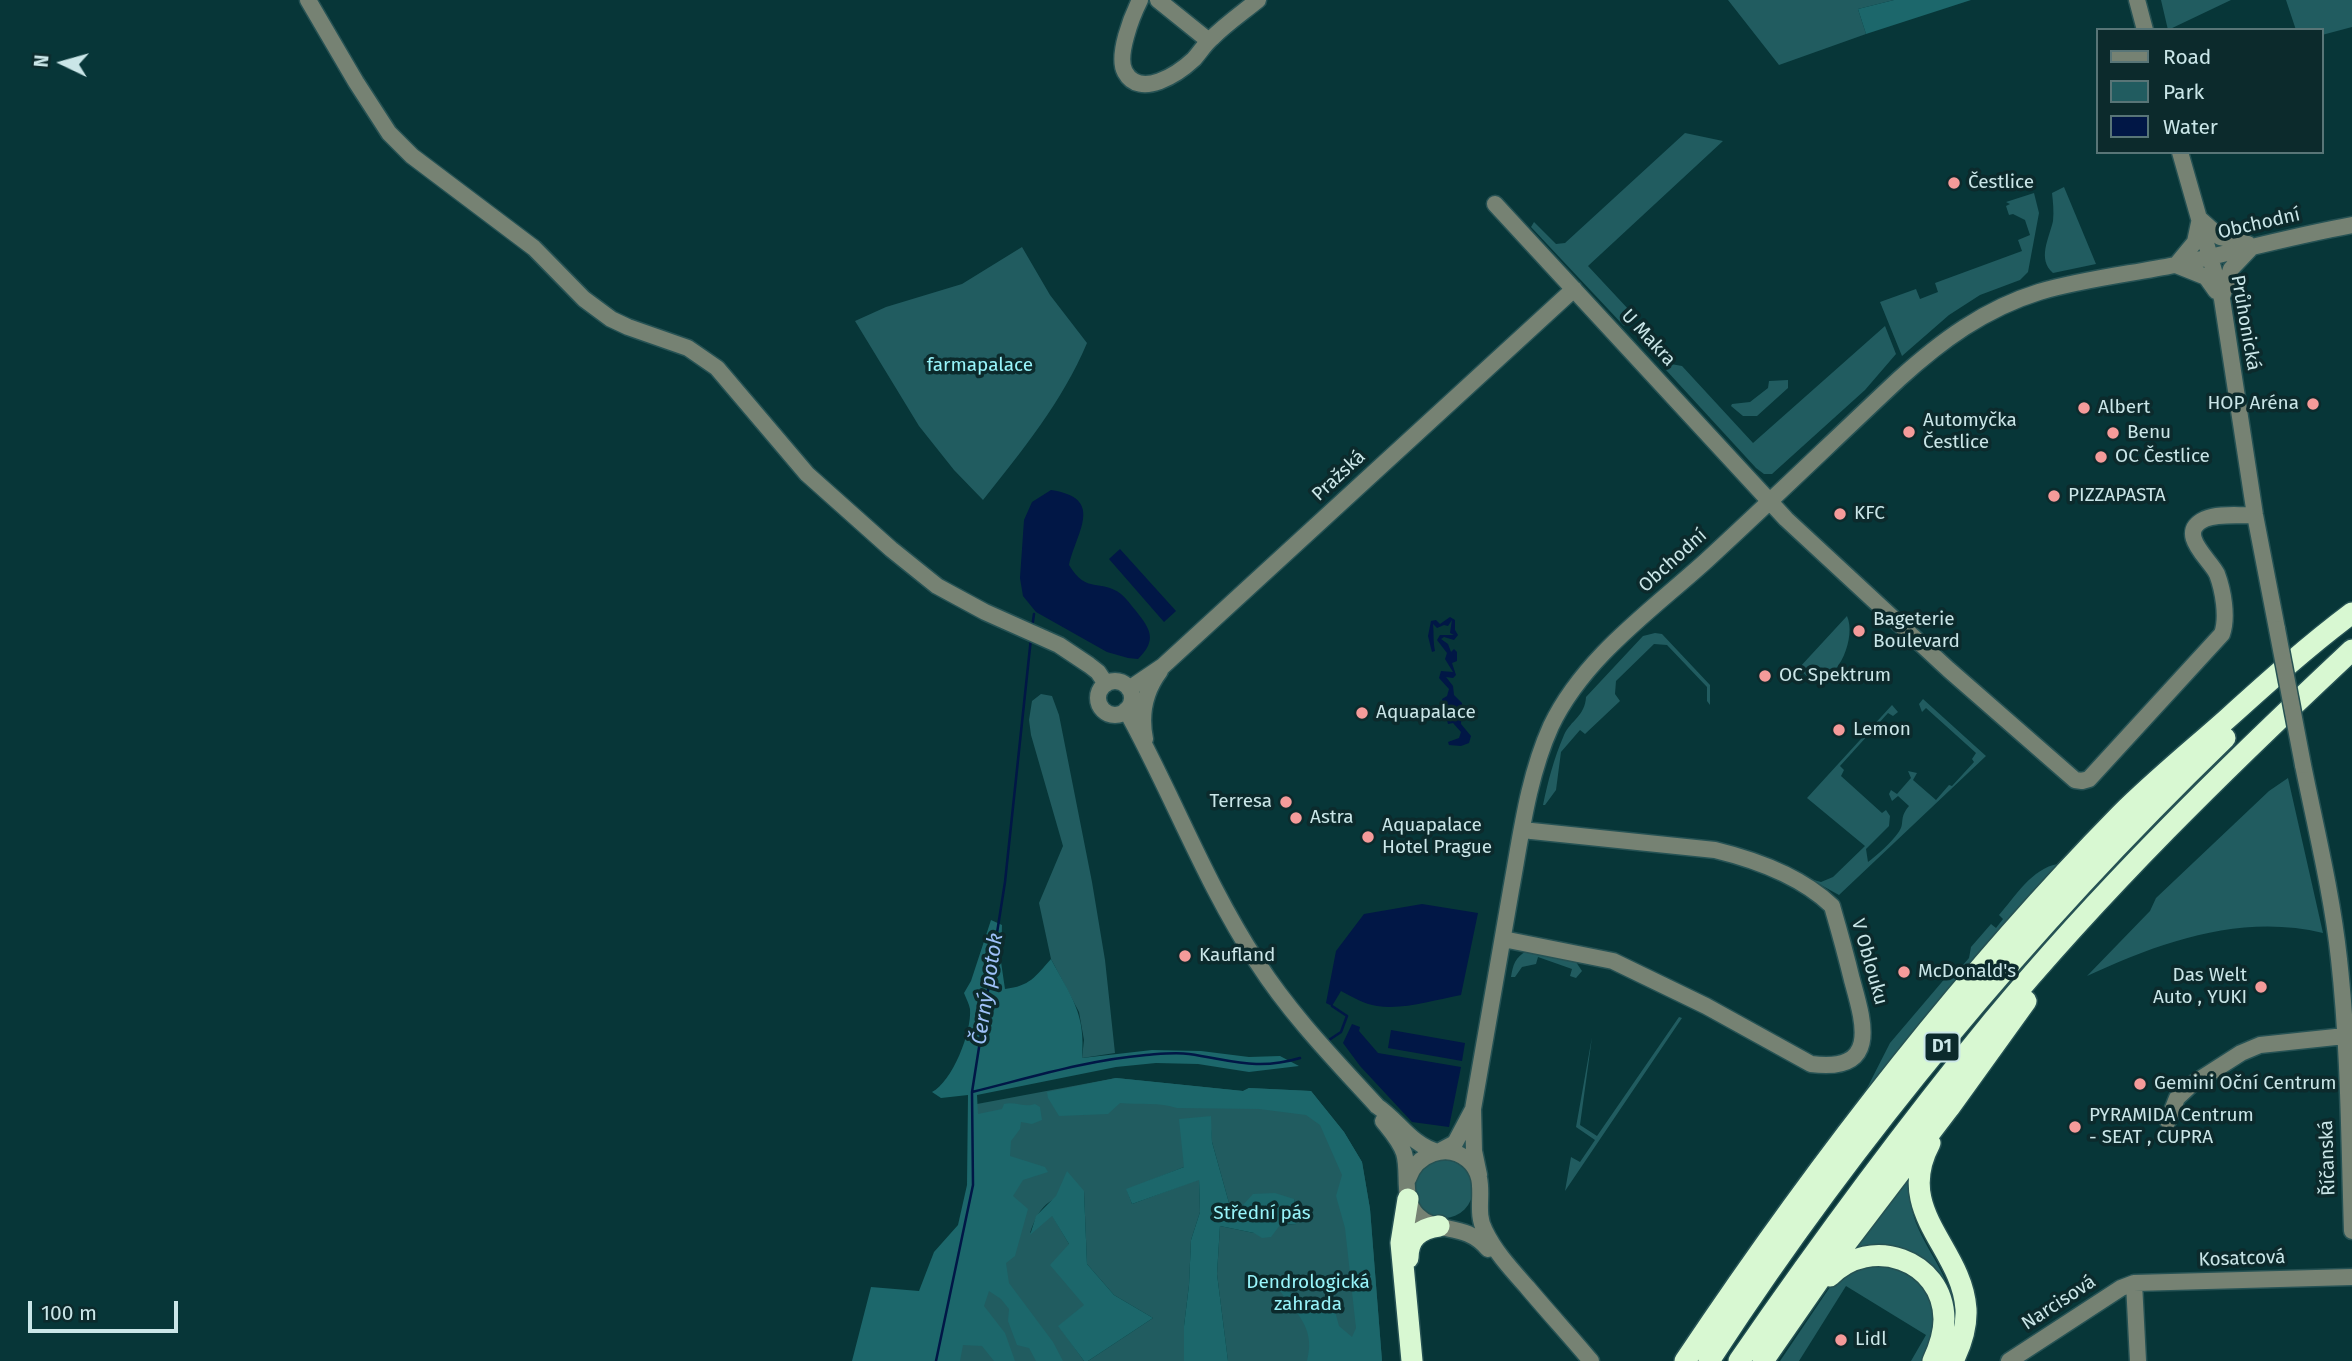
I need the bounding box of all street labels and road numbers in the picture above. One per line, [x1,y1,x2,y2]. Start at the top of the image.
street label: Obchodní [2216,203,2302,245]
street label: Průhonická [2225,273,2265,373]
street label: U Makra [1616,305,1680,371]
street label: Pražská [1308,446,1370,506]
street label: Obchodní [1634,525,1712,597]
street label: V Oblouku [1846,916,1892,1008]
road number: D1 [1924,1032,1960,1062]
street label: Říčanská [2315,1120,2341,1196]
street label: Kosatcová [2198,1246,2286,1272]
street label: Narcisová [2018,1271,2100,1335]

